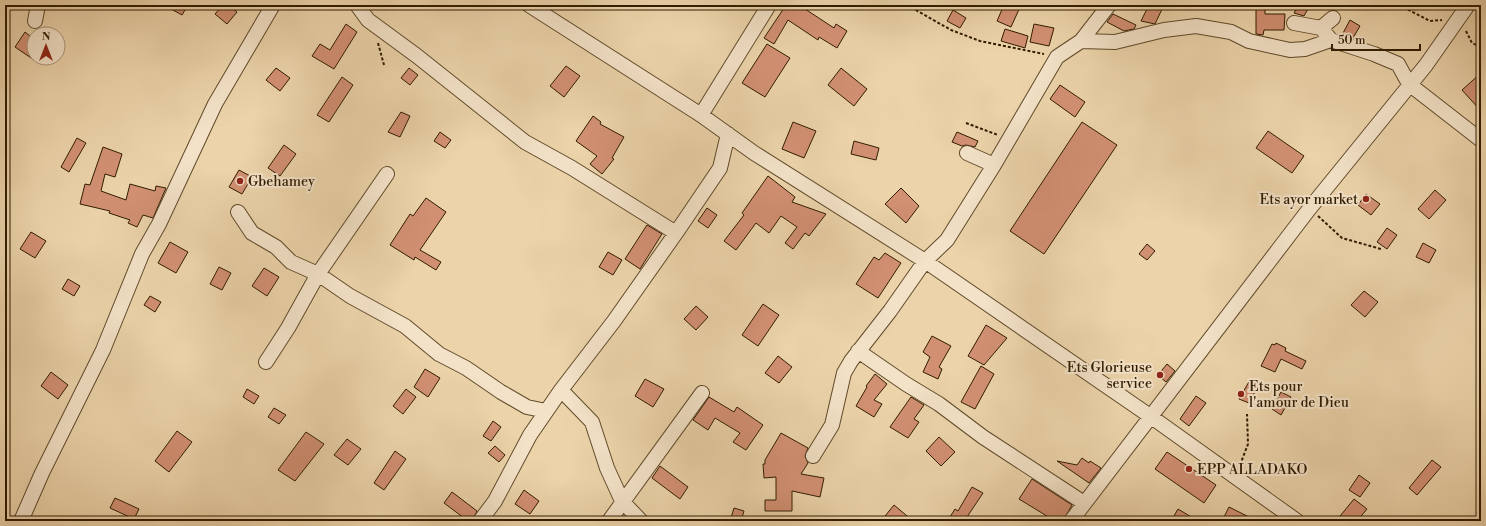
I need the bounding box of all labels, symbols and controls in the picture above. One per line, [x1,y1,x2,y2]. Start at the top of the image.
north arrow [26,26,66,66]
scale bar [1332,26,1420,52]
text: N [42,30,51,44]
text: 50 m [1338,33,1366,48]
place label: Gbehamey [248,173,315,191]
marker: Gbehamey [235,176,245,186]
place label: Ets ayor market [1260,191,1358,209]
marker: Ets ayor market [1361,194,1371,204]
place label: Ets Glorieuse service [1067,359,1152,393]
marker: Ets Glorieuse service [1155,370,1165,380]
place label: Ets pour l'amour de Dieu [1249,378,1349,412]
marker: Ets pour l'amour de Dieu [1236,389,1246,399]
place label: EPP ALLADAKO [1197,461,1307,479]
marker: EPP ALLADAKO [1184,464,1194,474]

